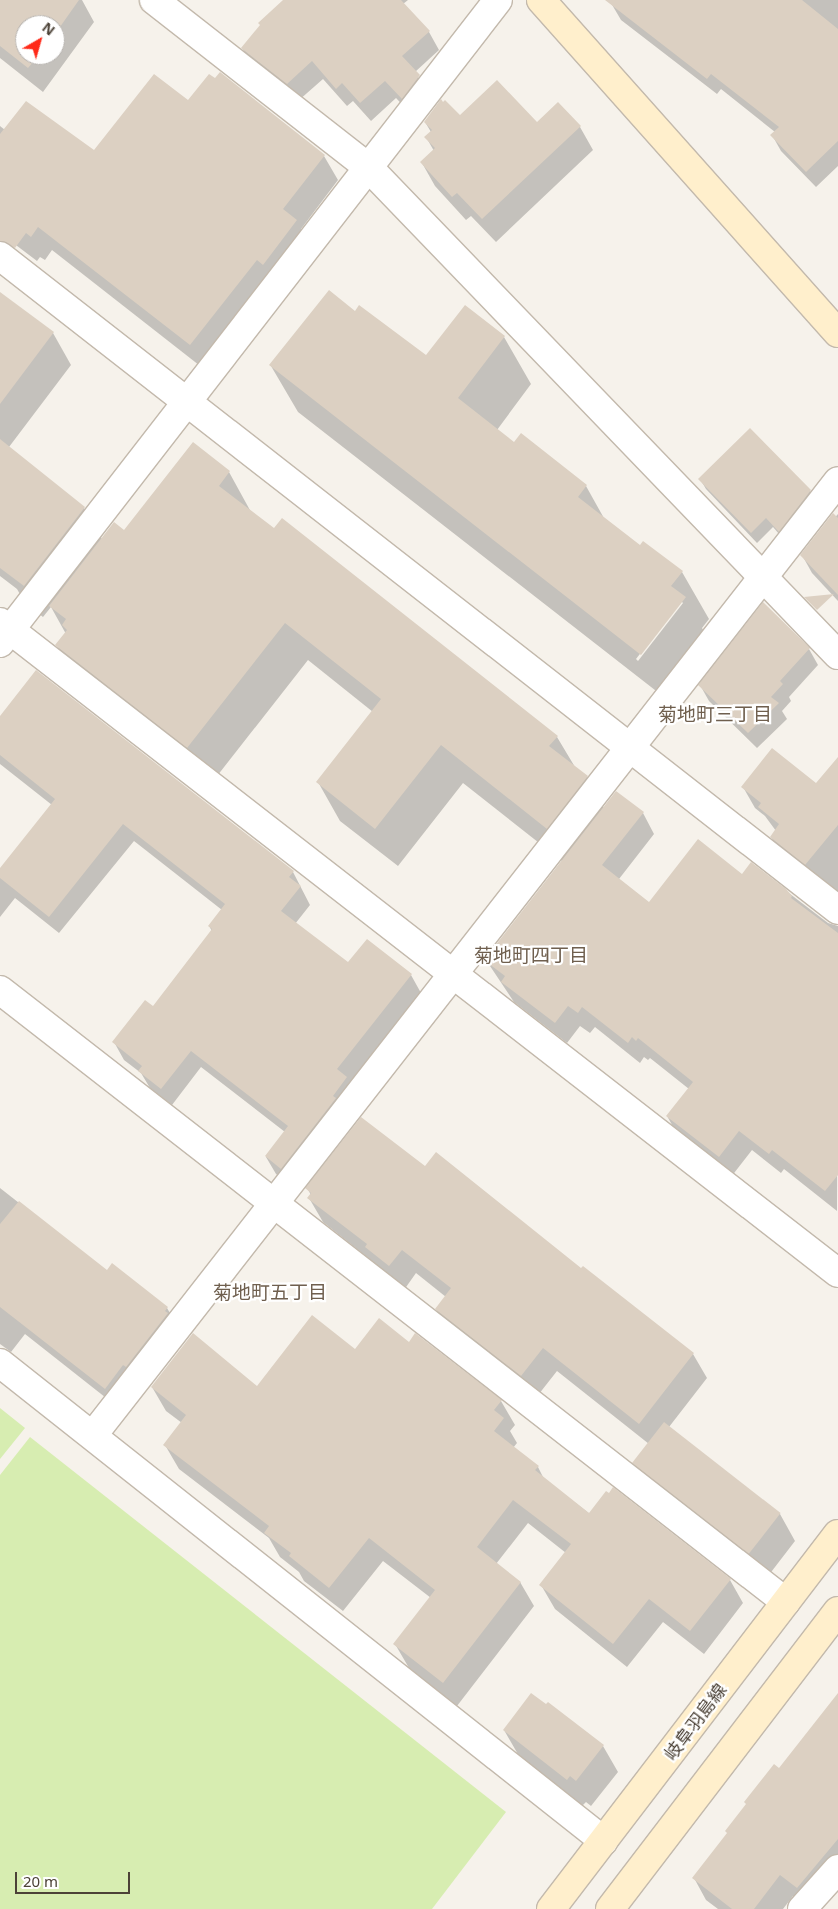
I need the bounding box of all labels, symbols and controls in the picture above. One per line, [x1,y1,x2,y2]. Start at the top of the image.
north arrow [15,15,65,65]
text: N [39,18,59,40]
district label: 菊地町三丁目 [658,704,772,726]
district label: 菊地町四丁目 [474,945,588,967]
district label: 菊地町五丁目 [213,1282,327,1304]
street label: 岐阜羽島線 [659,1680,731,1764]
scale bar [18,1862,132,1894]
text: 20 m [23,1871,58,1891]

